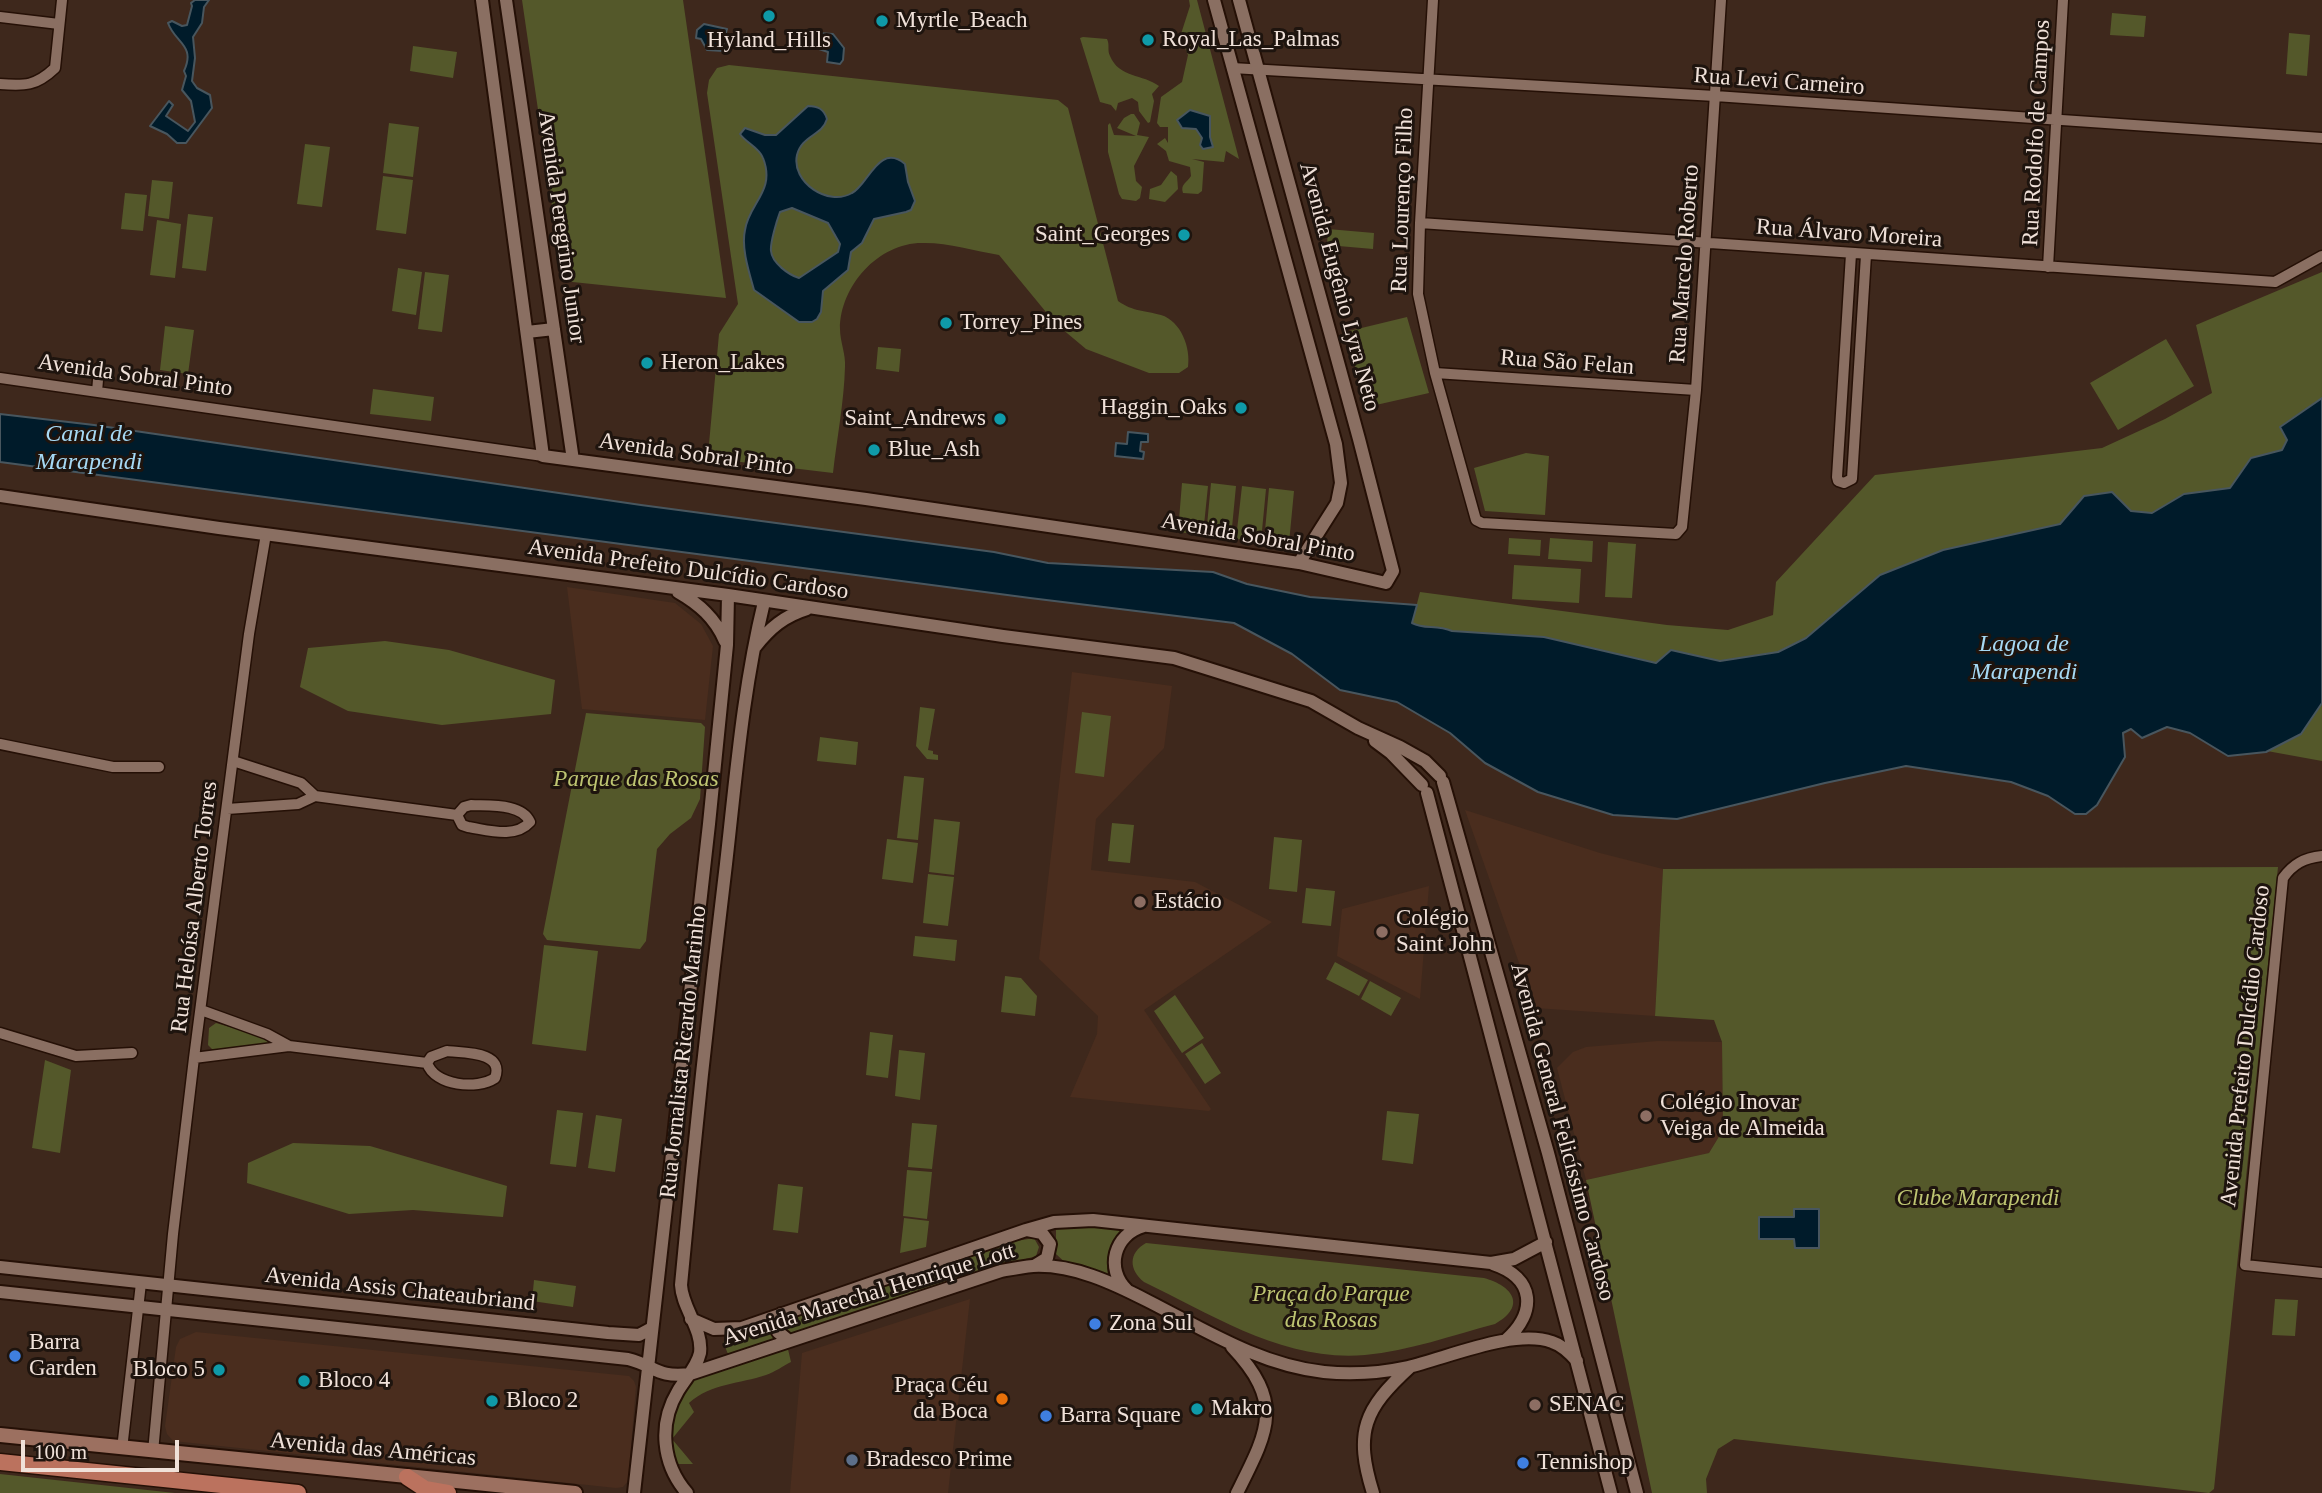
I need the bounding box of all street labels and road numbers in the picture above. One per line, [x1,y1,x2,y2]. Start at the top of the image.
street label: Rua Rodolfo de Campos [2017,19,2057,247]
street label: Rua Levi Carneiro [1693,62,1865,102]
street label: Rua Lourenço Filho [1386,107,1420,293]
street label: Avenida Peregrino Junior [531,109,591,345]
street label: Avenida Eugênio Lyra Neto [1292,159,1386,415]
street label: Rua Marcelo Roberto [1664,164,1706,364]
street label: Rua Álvaro Moreira [1755,214,1943,254]
street label: Rua São Felan [1499,345,1635,381]
street label: Avenida Sobral Pinto [36,349,234,403]
street label: Avenida Sobral Pinto [597,428,795,482]
street label: Avenida Sobral Pinto [1159,507,1357,569]
street label: Avenida Prefeito Dulcídio Cardoso [526,534,850,606]
street label: Rua Heloísa Alberto Torres [166,780,224,1034]
street label: Avenida Prefeito Dulcídio Cardoso [2215,884,2277,1208]
street label: Rua Jornalista Ricardo Marinho [655,904,713,1200]
street label: Avenida General Felicíssimo Cardoso [1504,960,1620,1304]
street label: Avenida Marechal Henrique Lott [720,1237,1018,1353]
street label: Avenida Assis Chateaubriand [263,1262,537,1318]
street label: Avenida das Américas [269,1427,477,1473]

